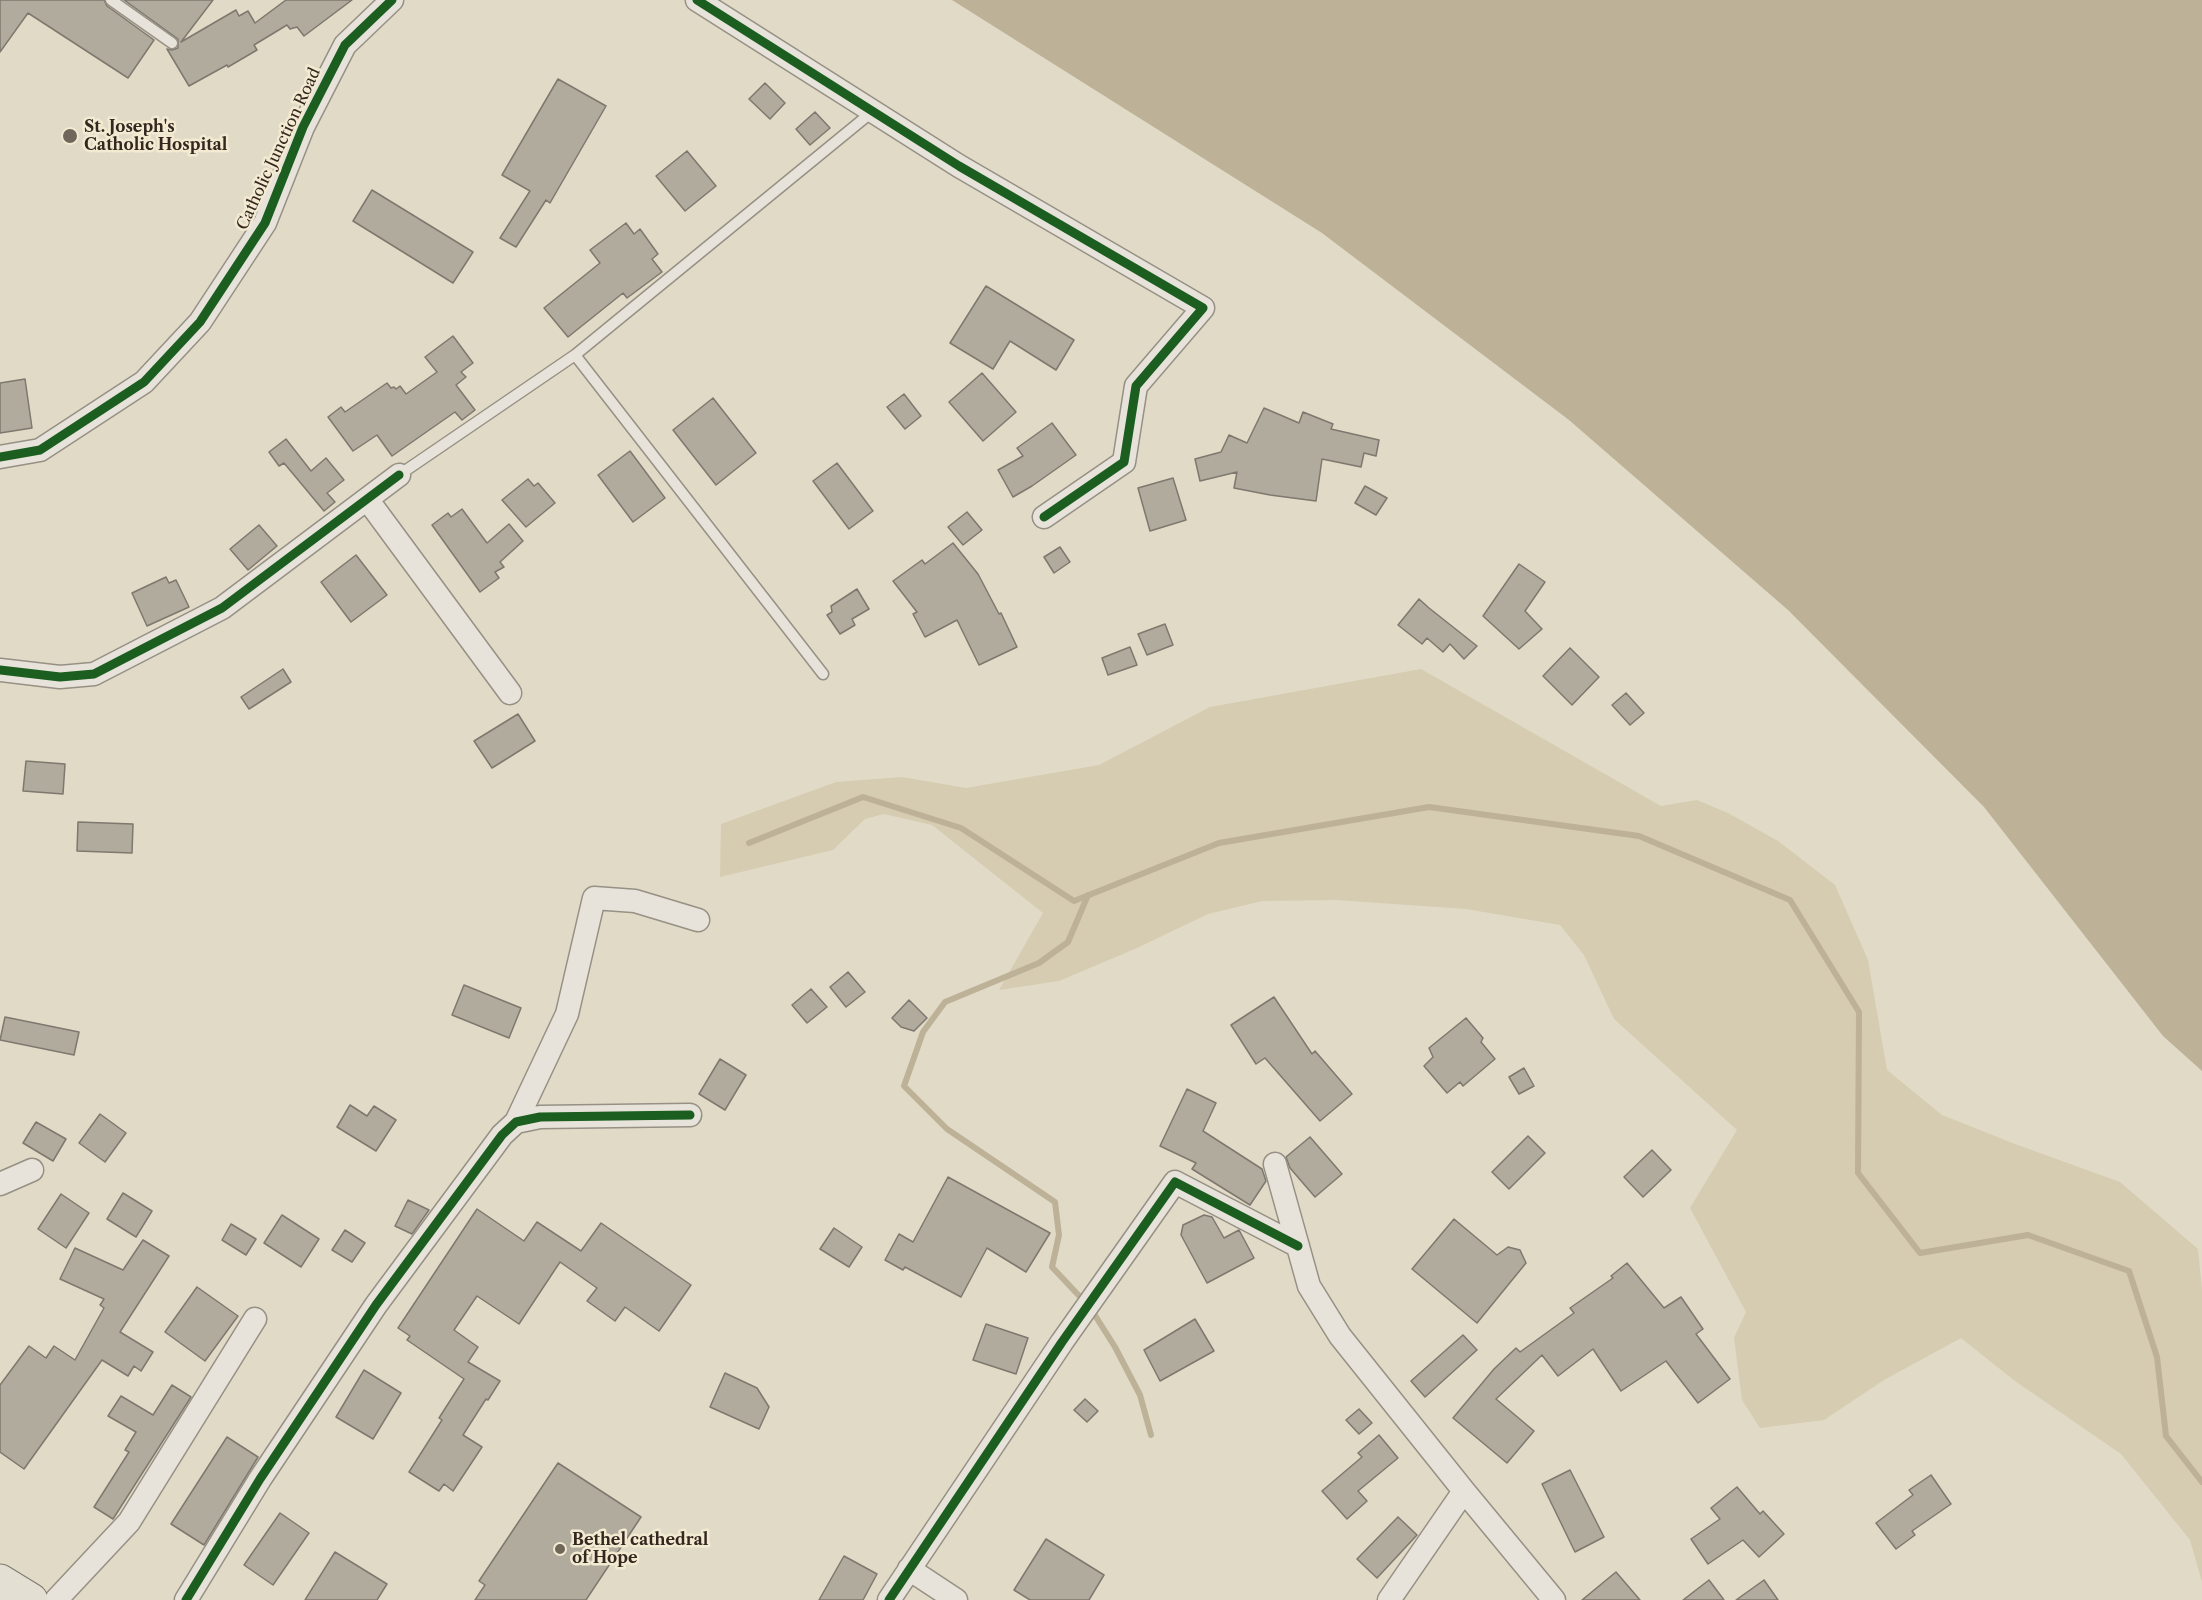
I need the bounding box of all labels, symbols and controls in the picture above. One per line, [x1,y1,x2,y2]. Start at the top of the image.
street label: Catholic Junction Road [233,65,325,233]
place label: St. Joseph's Catholic Hospital [84,117,227,155]
marker: St. Joseph's Catholic Hospital [61,127,79,145]
place label: Bethel cathedral of Hope [572,1530,708,1568]
marker: Bethel cathedral of Hope [553,1542,567,1556]

